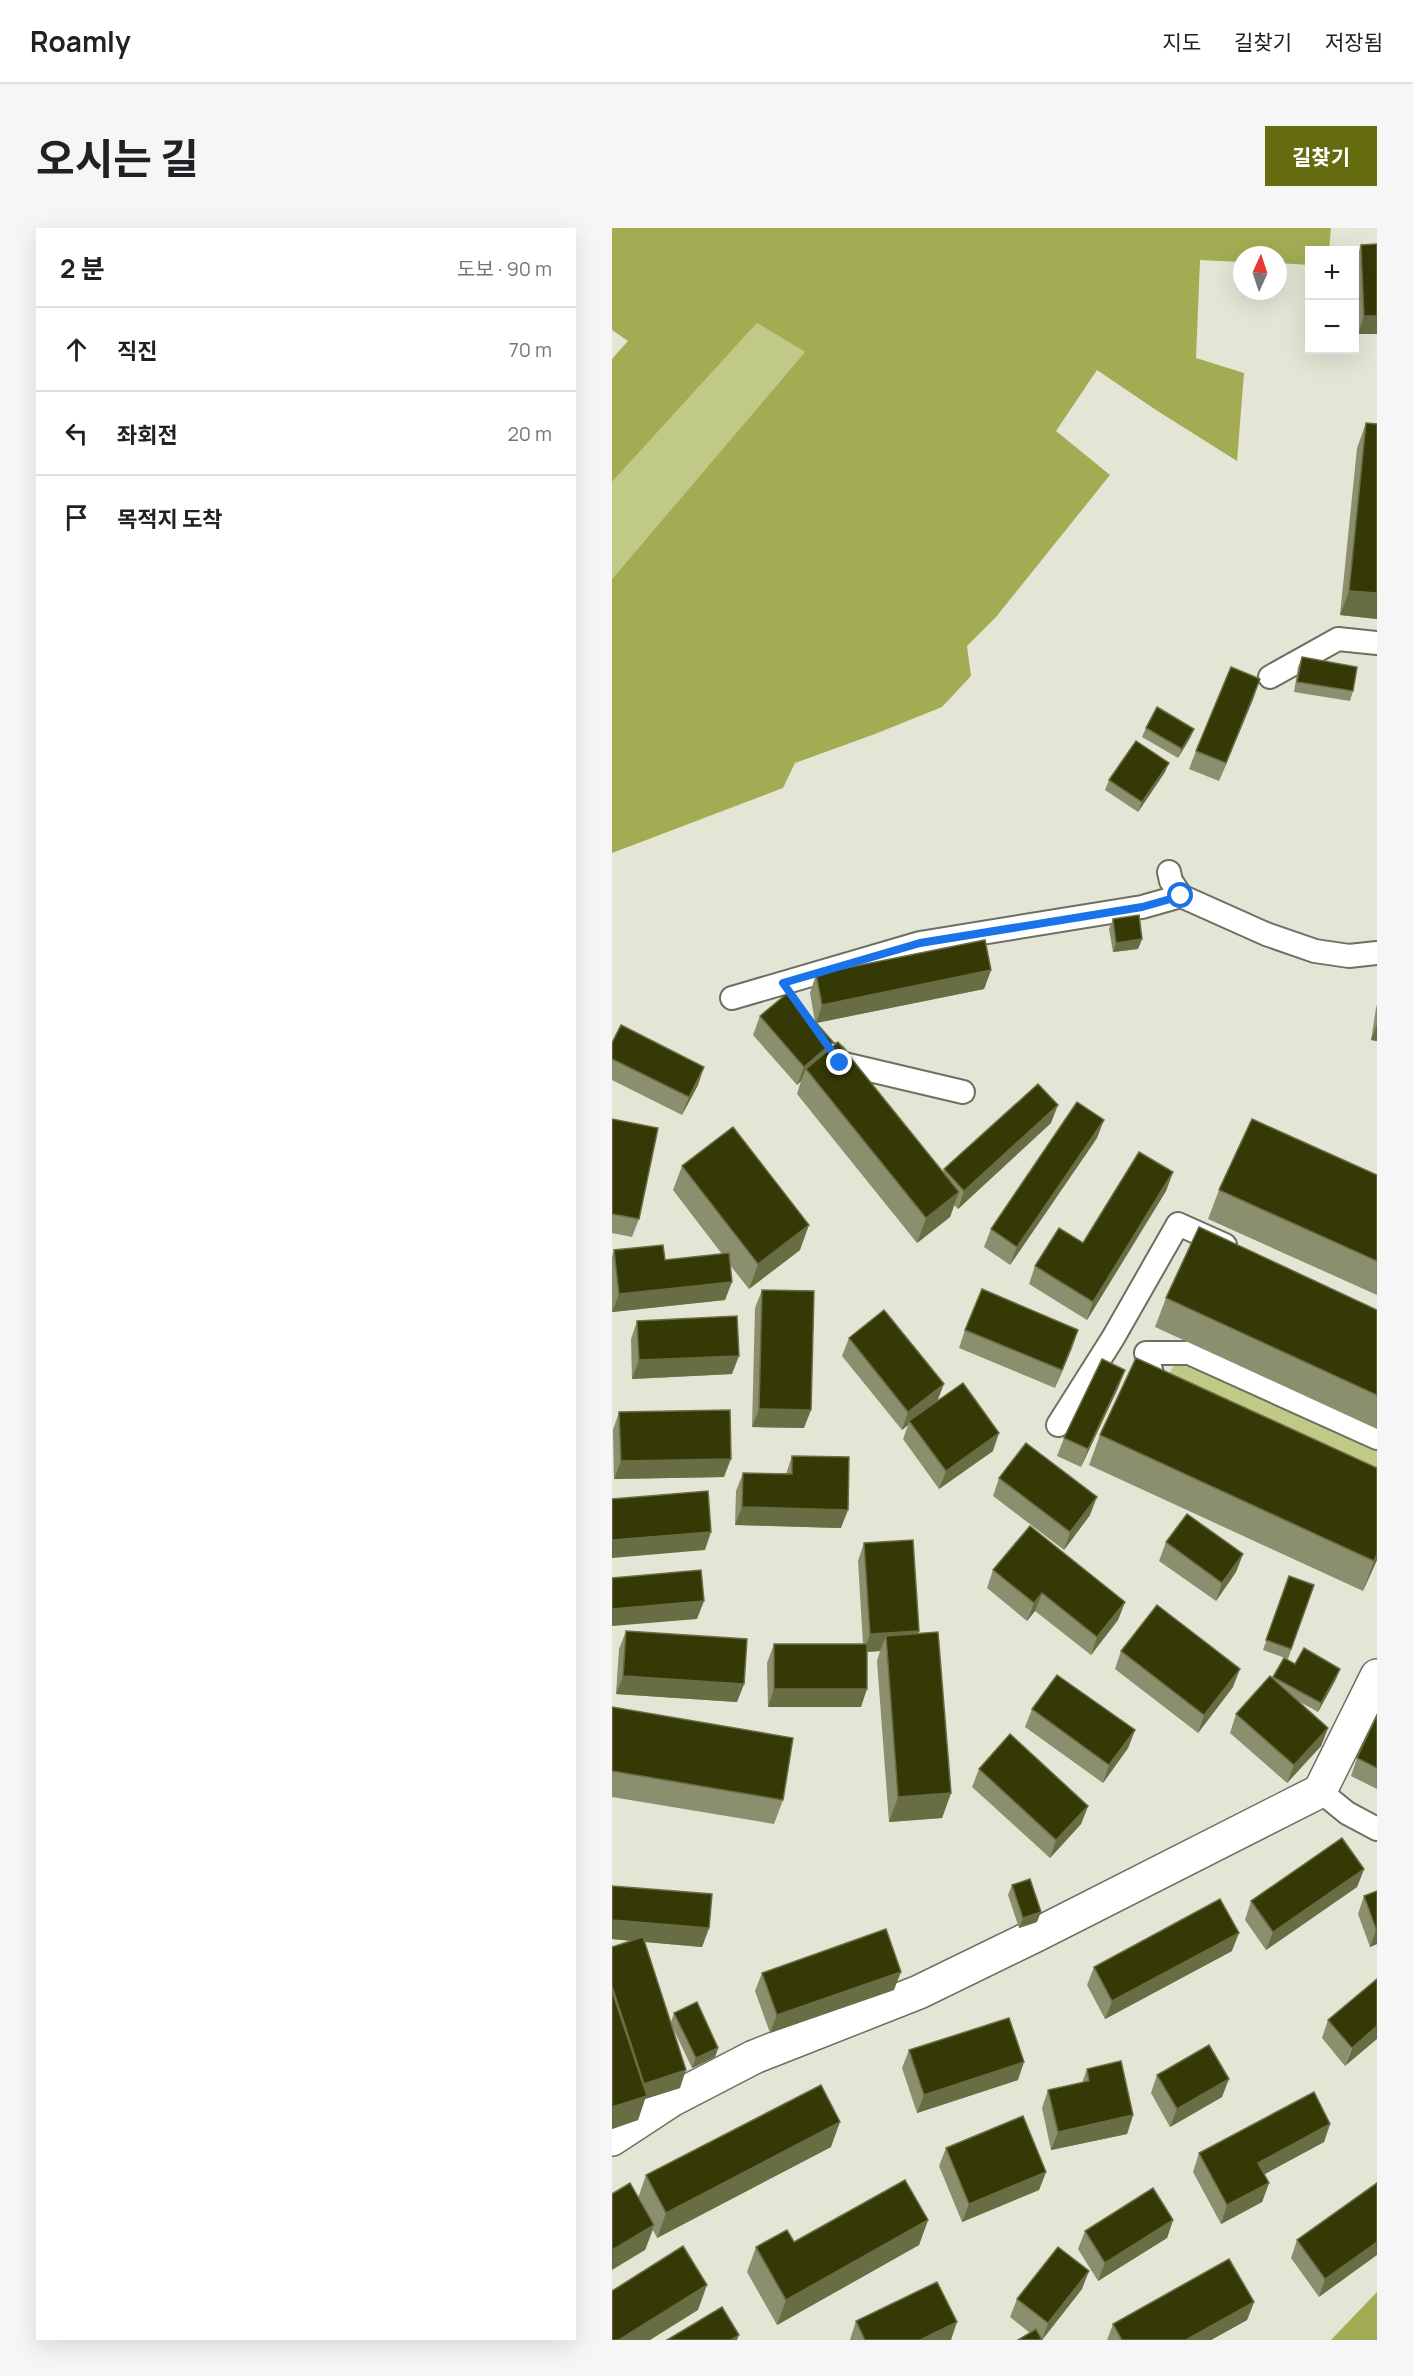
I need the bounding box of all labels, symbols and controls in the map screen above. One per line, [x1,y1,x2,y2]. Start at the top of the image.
text: Roamly [30,22,131,60]
text: 지도 [1162,28,1201,56]
text: 길찾기 [1234,28,1292,56]
text: 저장됨 [1325,28,1383,56]
button: 길찾기 [1265,126,1377,186]
text: 오시는 길 [36,129,199,187]
north arrow [1233,246,1287,300]
map controls [1305,246,1359,354]
button: + [1305,246,1359,300]
text: 2 분 [60,250,105,286]
text: 도보 · 90 m [457,255,552,282]
button: − [1305,300,1359,354]
icon: ahead [60,333,93,366]
text: 직진 [117,336,157,366]
text: 70 m [509,336,552,363]
icon: left [60,417,93,450]
text: 좌회전 [117,420,178,450]
text: 20 m [507,420,552,447]
icon: arrive [60,501,93,534]
text: 목적지 도착 [117,504,223,534]
route start [1167,882,1193,908]
route end [826,1049,852,1075]

